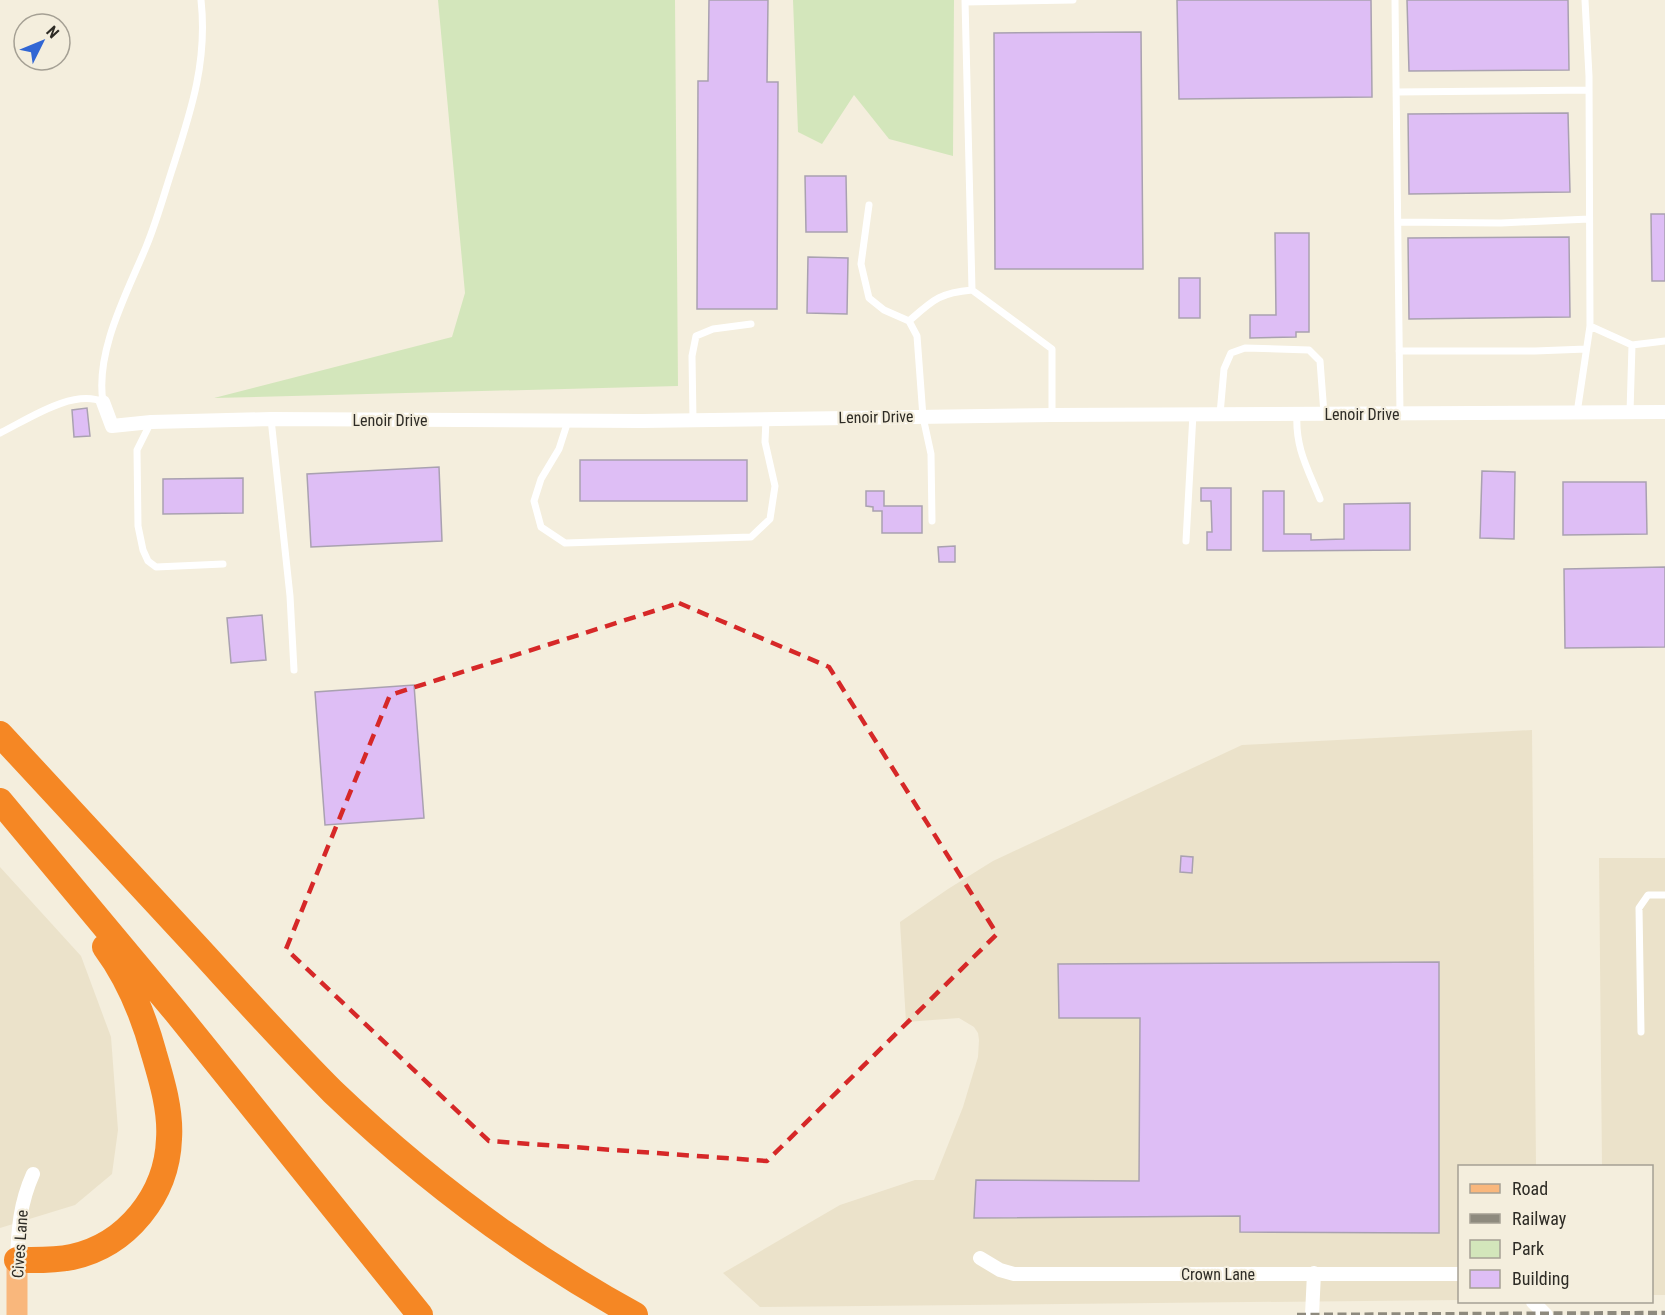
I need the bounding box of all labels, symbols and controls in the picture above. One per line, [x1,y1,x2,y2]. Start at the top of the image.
north arrow [12,12,72,72]
text: N [42,22,63,42]
street label: Lenoir Drive [1324,405,1400,424]
street label: Lenoir Drive [838,407,914,427]
street label: Lenoir Drive [352,411,428,430]
legend [1458,1165,1653,1303]
text: Road [1512,1178,1548,1199]
text: Railway [1512,1208,1567,1229]
street label: Cives Lane [8,1209,32,1279]
text: Park [1512,1238,1544,1259]
street label: Crown Lane [1181,1265,1255,1284]
text: Building [1512,1268,1569,1289]

